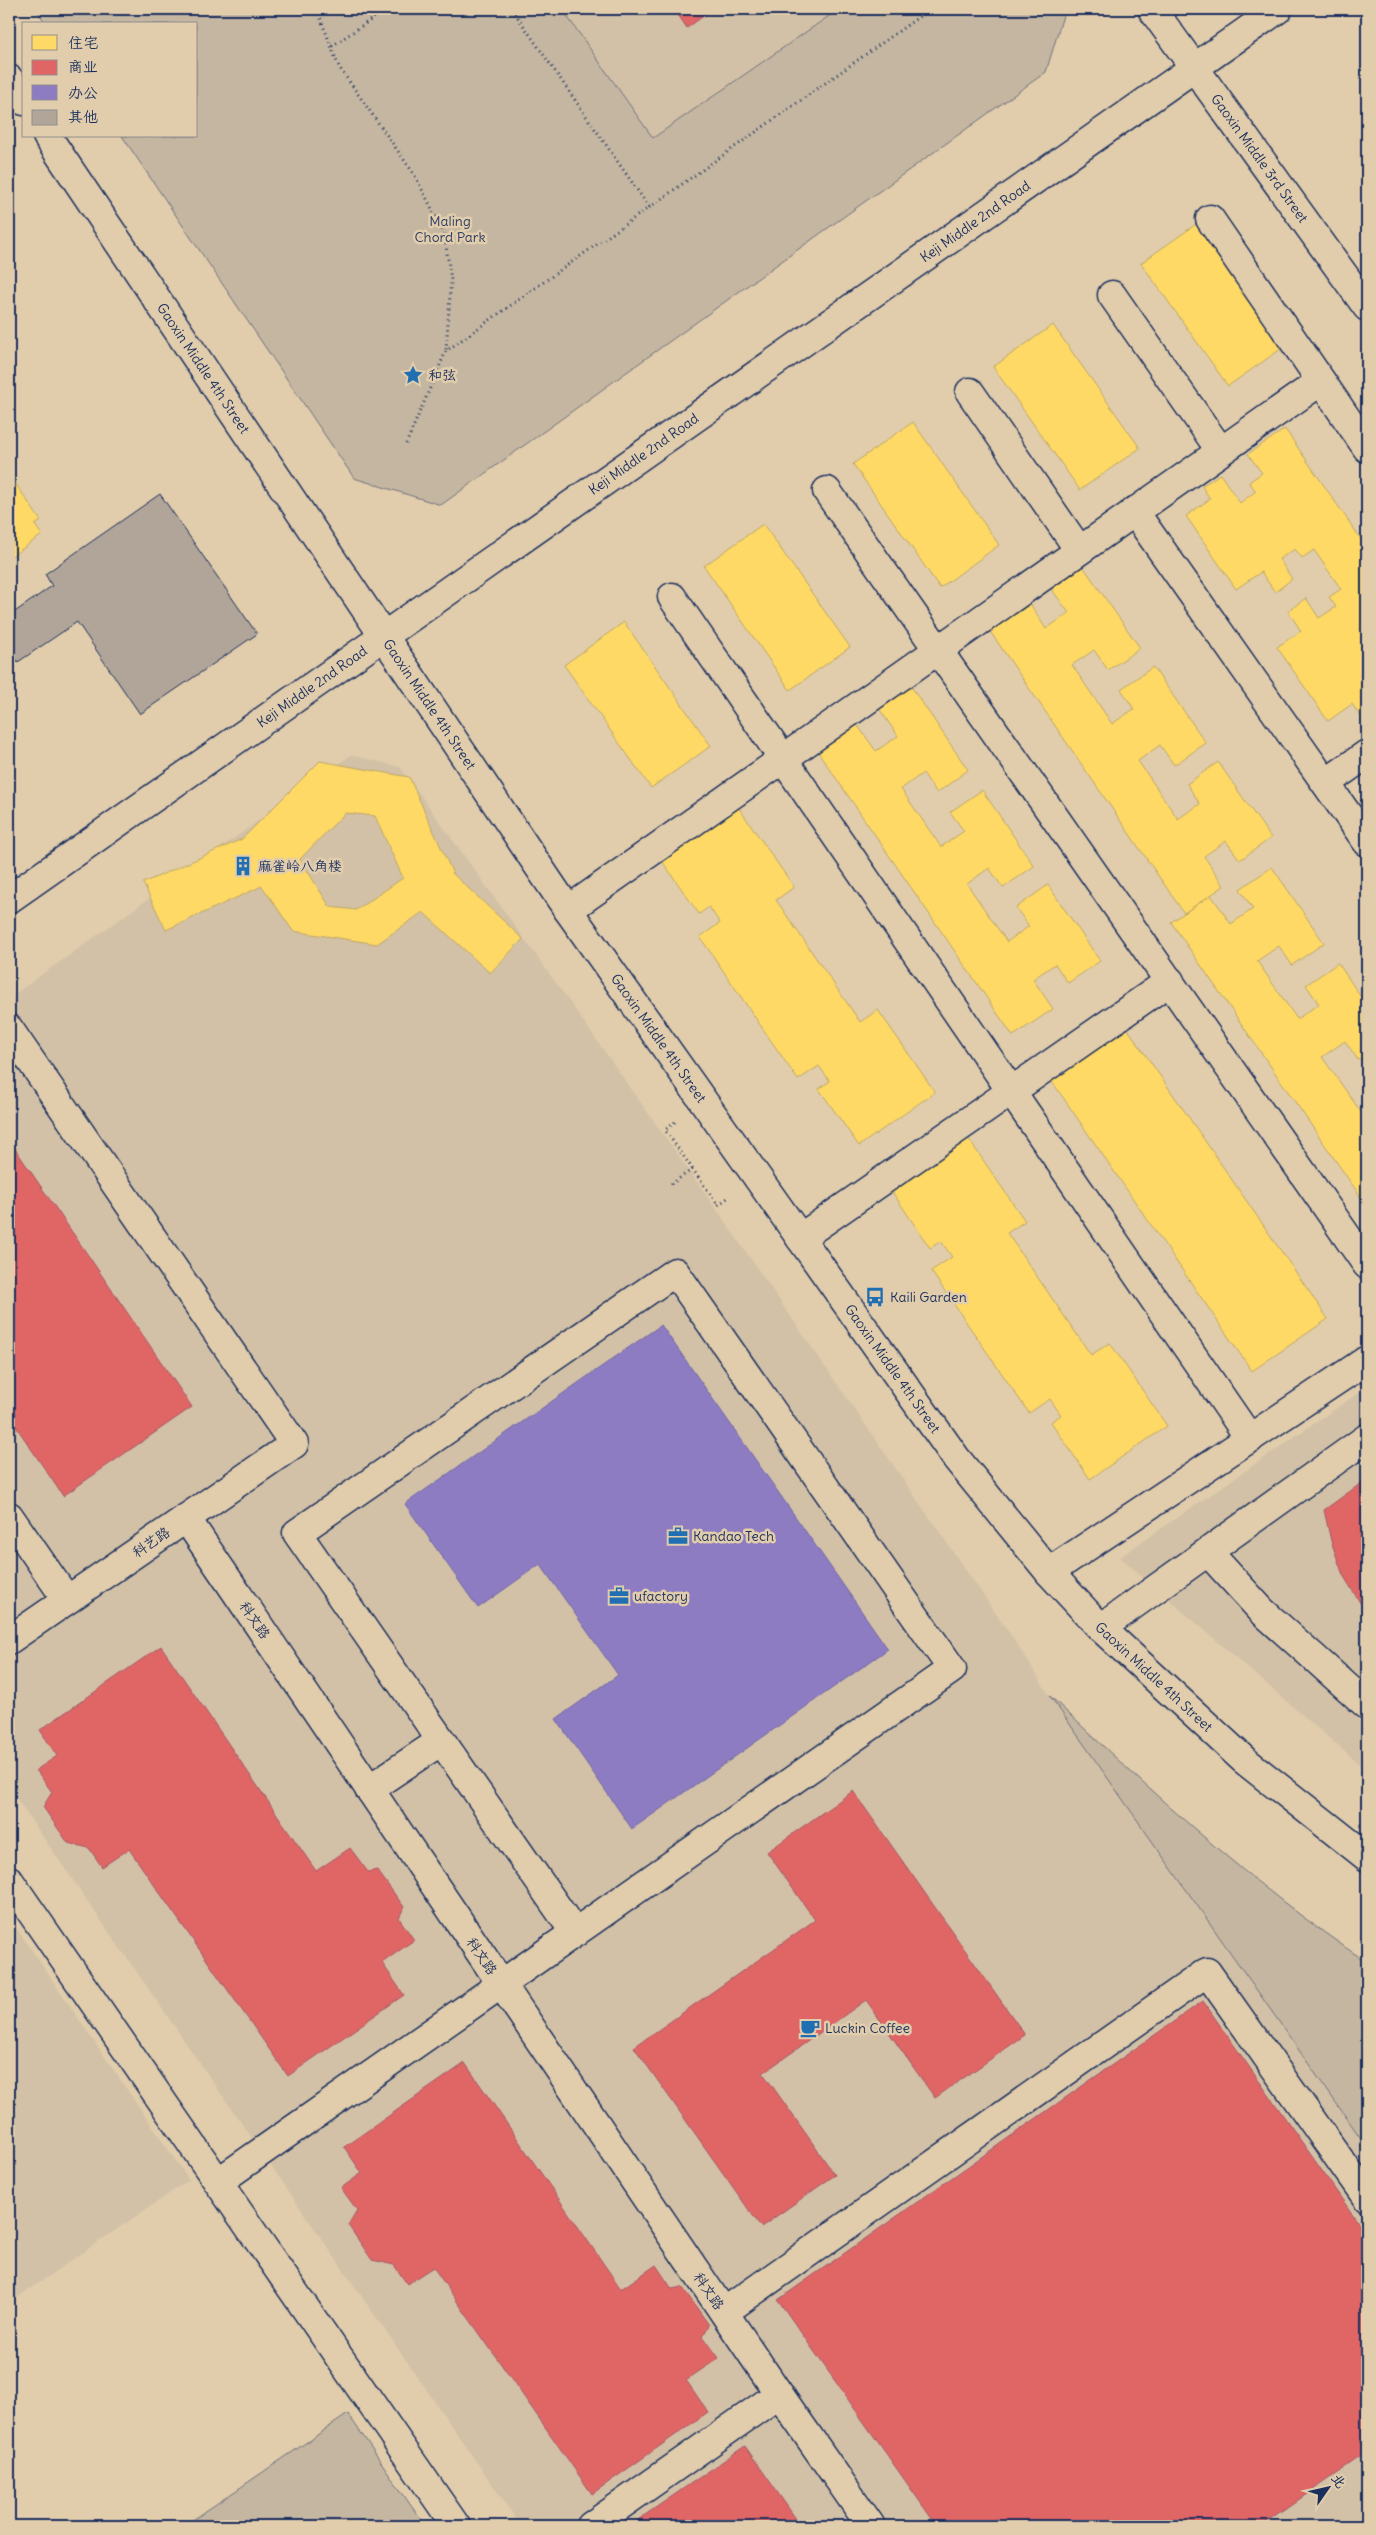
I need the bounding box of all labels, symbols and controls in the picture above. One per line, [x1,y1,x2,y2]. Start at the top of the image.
legend [22,22,198,138]
text: 住宅 [68,33,98,52]
text: 商业 [68,57,98,76]
text: 办公 [68,83,98,102]
street label: Gaoxin Middle 3rd Street [1207,90,1312,226]
text: 其他 [68,107,98,126]
street label: Keji Middle 2nd Road [916,177,1034,266]
park label: Maling Chord Park [414,212,486,246]
street label: Gaoxin Middle 4th Street [153,299,254,437]
place icon: 和弦 [402,364,424,386]
place label: 和弦 [428,366,456,384]
street label: Keji Middle 2nd Road [585,409,702,499]
street label: Gaoxin Middle 4th Street [379,635,480,773]
street label: Keji Middle 2nd Road [253,642,371,731]
building icon: 麻雀岭八角楼 [232,855,254,877]
place label: 麻雀岭八角楼 [258,857,342,875]
street label: Gaoxin Middle 4th Street [607,970,711,1106]
bus stop icon: Kaili Garden [864,1286,886,1308]
place label: Kaili Garden [890,1288,967,1306]
street label: Gaoxin Middle 4th Street [841,1301,945,1437]
street label: 科艺路 [129,1523,173,1561]
office icon: Kandao Tech [667,1525,689,1547]
place label: Kandao Tech [693,1527,774,1545]
office icon: ufactory [608,1585,630,1607]
place label: ufactory [634,1587,688,1605]
street label: 科文路 [236,1598,274,1642]
street label: Gaoxin Middle 4th Street [1091,1618,1217,1736]
street label: 科文路 [463,1934,501,1978]
cafe icon: Luckin Coffee [799,2017,821,2039]
place label: Luckin Coffee [825,2019,910,2037]
street label: 科文路 [690,2269,728,2313]
north arrow [1304,2462,1354,2512]
text: 北 [1327,2470,1350,2492]

